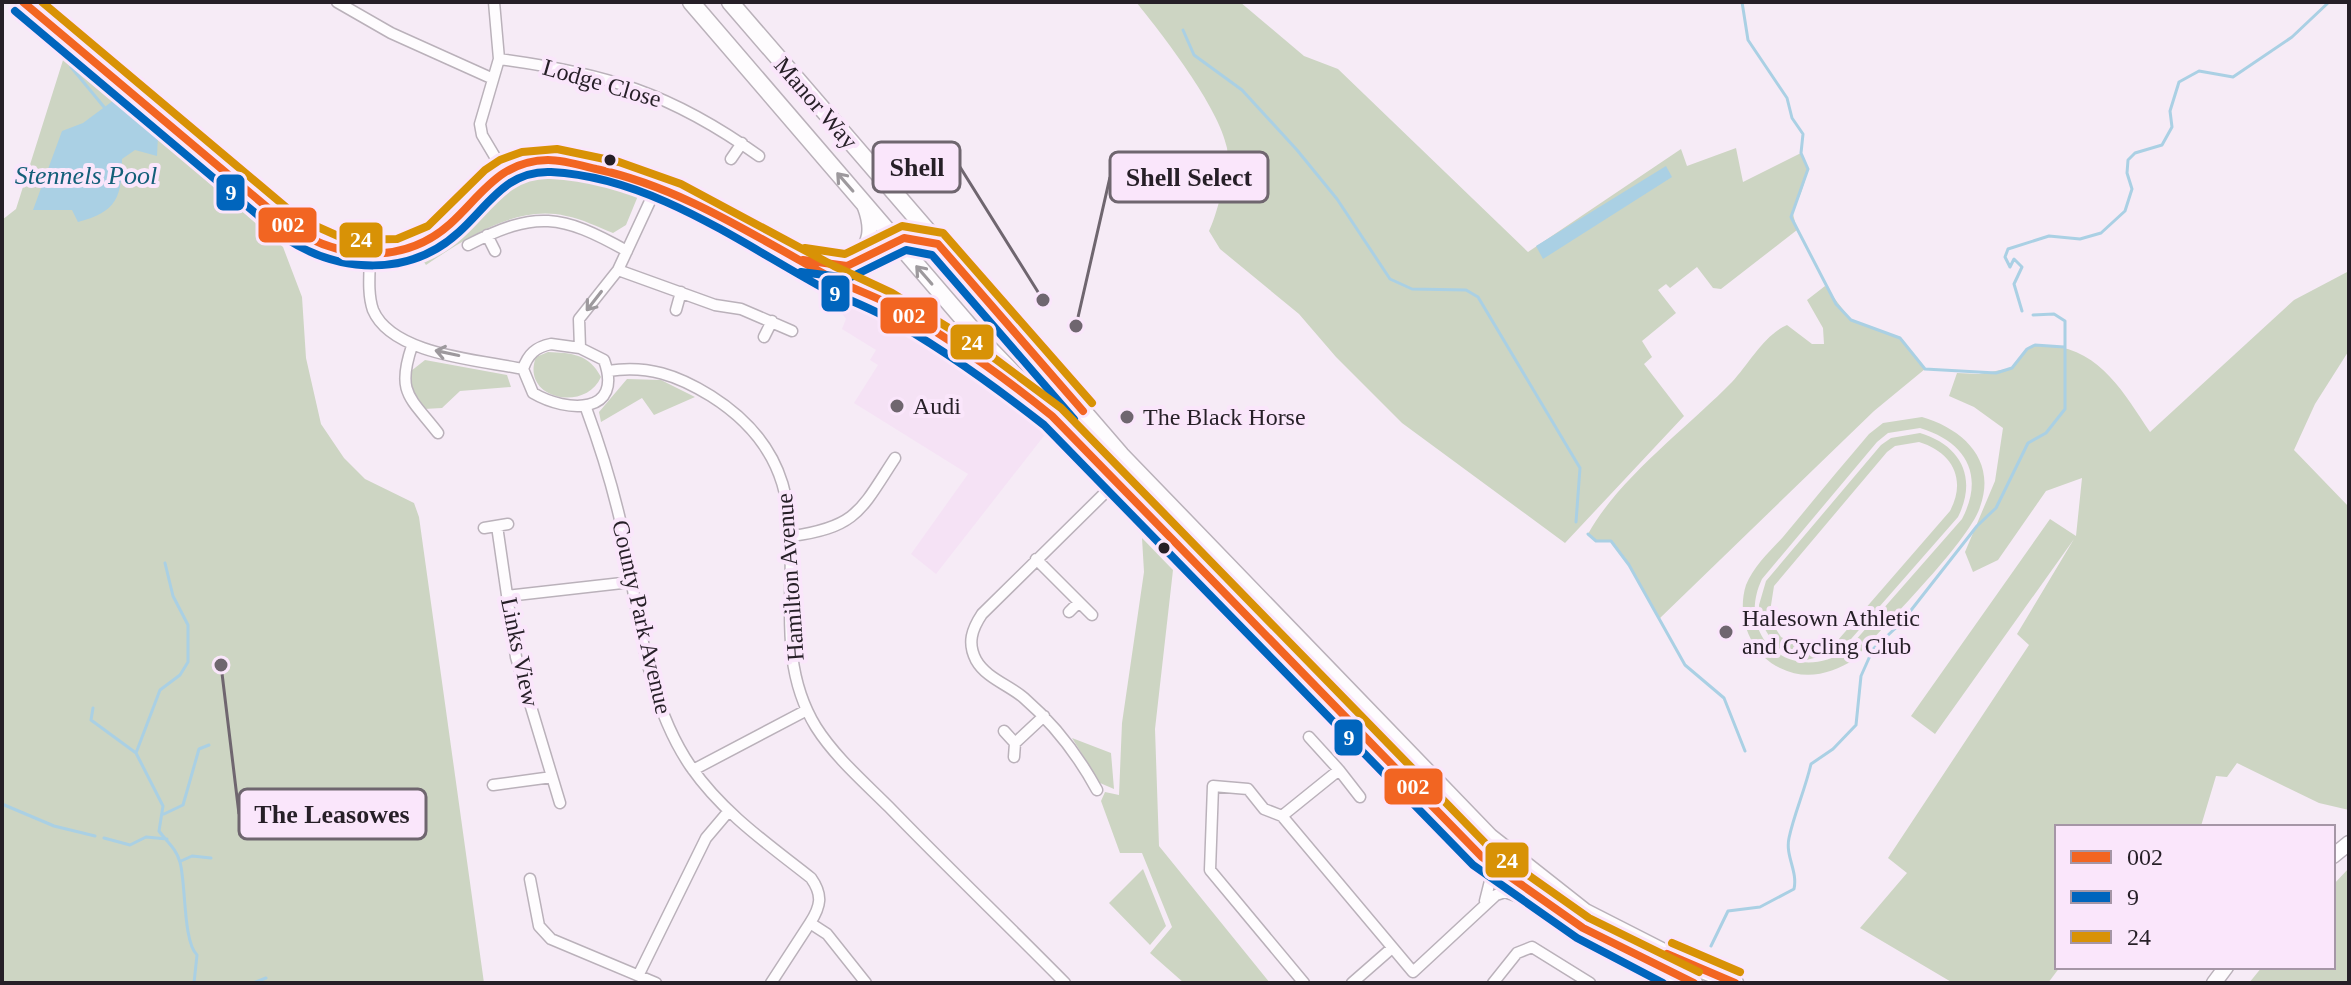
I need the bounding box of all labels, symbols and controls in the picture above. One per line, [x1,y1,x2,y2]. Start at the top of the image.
street label: Manor Way [769,52,863,154]
street label: Lodge Close [540,54,664,112]
callout: Shell [873,142,960,192]
unlabelled marker [602,152,618,168]
callout: Shell Select [1110,152,1268,202]
text: Shell [890,153,944,182]
water label: Stennels Pool [15,161,157,190]
text: Shell Select [1126,163,1253,192]
one-way arrow [836,172,854,192]
line badge: 9 [215,173,246,212]
text: 9 [226,180,237,205]
line badge: 002 [257,206,318,244]
text: 002 [272,212,305,237]
line badge: 24 [338,221,384,259]
text: 24 [350,227,372,252]
one-way arrow [915,265,933,286]
line badge: 9 [820,274,851,313]
text: 9 [830,281,841,306]
one-way arrow [585,290,602,311]
line badge: 002 [879,296,939,335]
text: 002 [893,303,926,328]
line badge: 24 [949,323,995,361]
text: 24 [961,330,983,355]
one-way arrow [434,345,460,360]
place label: Audi [913,393,961,419]
marker: Audi [888,397,906,415]
place label: The Black Horse [1143,404,1306,430]
marker: The Black Horse [1118,408,1136,426]
street label: Hamilton Avenue [771,492,809,662]
street label: County Park Avenue [607,518,677,716]
unlabelled marker [1156,540,1172,556]
street label: Links View [496,595,544,710]
place label: Halesown Athletic and Cycling Club [1742,605,1920,659]
marker: Halesown Athletic and Cycling Club [1717,623,1735,641]
line badge: 9 [1333,718,1364,757]
text: 9 [1344,725,1355,750]
line badge: 002 [1383,767,1444,806]
text: 002 [1397,774,1430,799]
callout: The Leasowes [239,789,426,839]
text: The Leasowes [254,800,410,829]
legend [2055,825,2335,969]
line badge: 24 [1484,841,1530,879]
text: 002 [2127,844,2163,870]
text: 24 [1496,848,1518,873]
text: 9 [2127,884,2139,910]
text: 24 [2127,924,2151,950]

